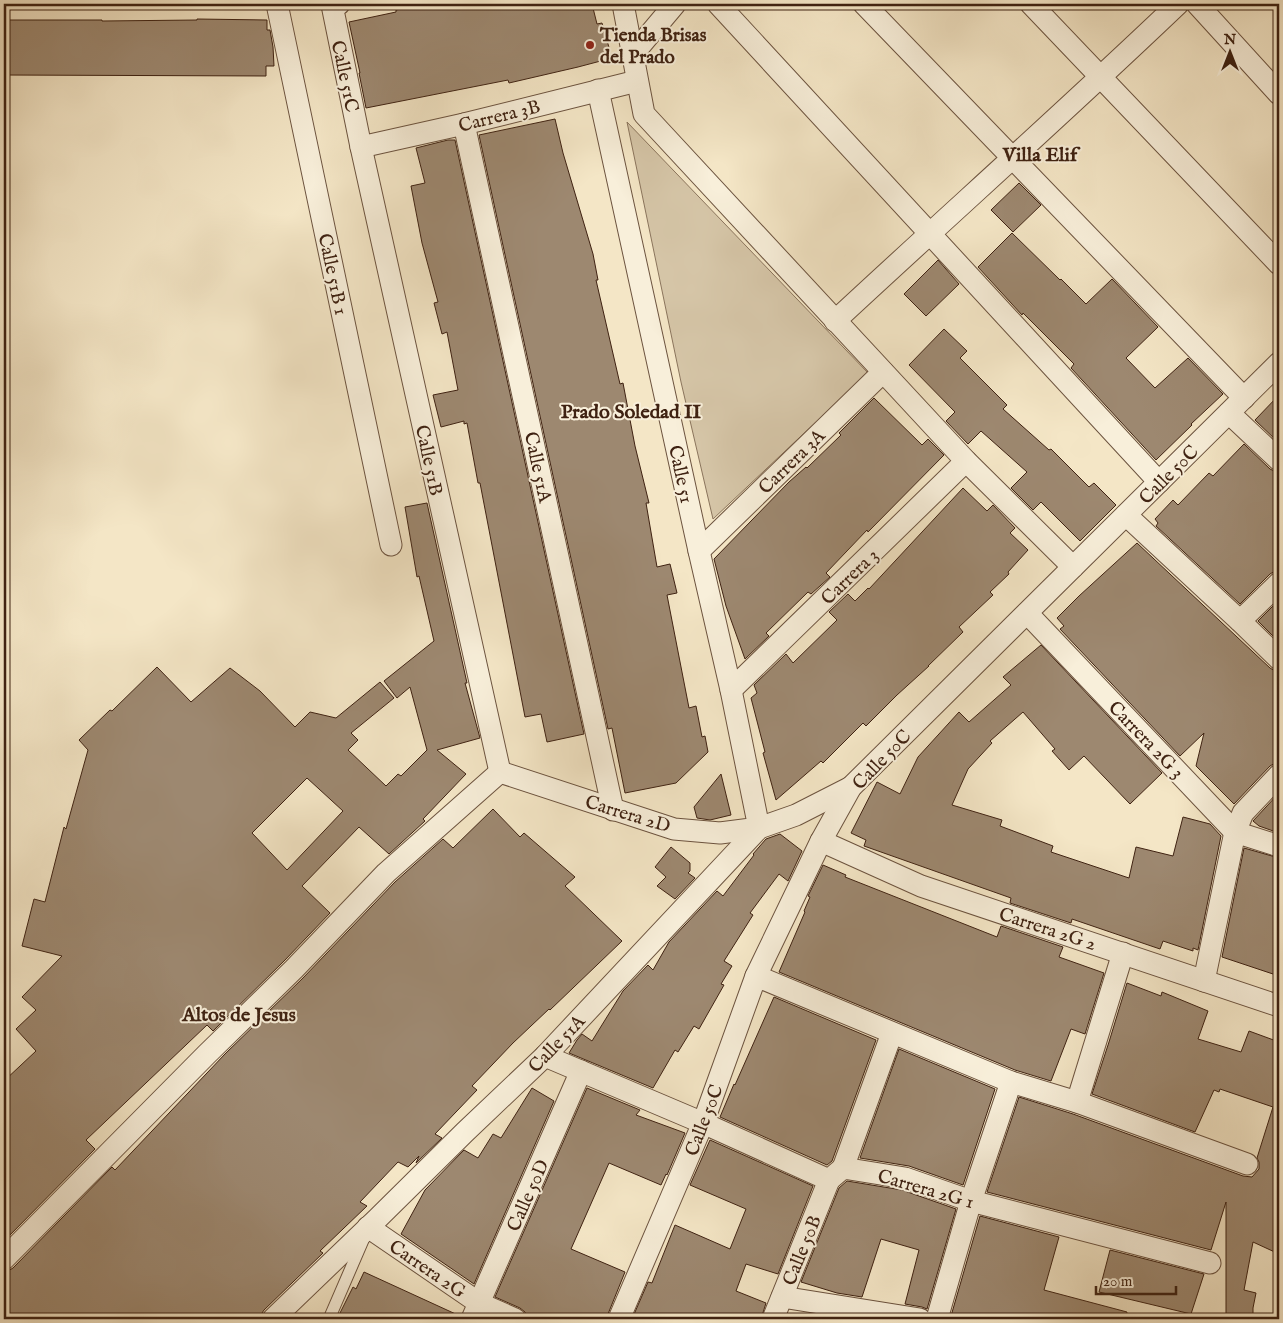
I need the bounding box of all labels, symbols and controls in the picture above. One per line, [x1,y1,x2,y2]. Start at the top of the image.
place label: Tienda Brisas del Prado [599,24,707,70]
north arrow [1206,28,1256,78]
text: N [1223,31,1236,49]
street label: Calle 51C [325,38,363,114]
marker: Tienda Brisas del Prado [584,39,596,51]
street label: Carrera 3B [456,95,543,139]
district label: Villa Elif [1002,143,1081,168]
street label: Calle 51B 1 [312,231,352,317]
district label: Prado Soledad II [561,400,702,425]
street label: Calle 51B [409,423,447,498]
street label: Carrera 3A [754,424,832,500]
street label: Calle 51A [518,430,556,506]
street label: Calle 50C [1135,441,1204,510]
street label: Calle 51 [662,443,698,506]
street label: Carrera 3 [817,544,884,611]
street label: Carrera 2G 3 [1103,696,1189,784]
street label: Calle 50C [848,725,917,796]
street label: Carrera 2D [582,791,673,839]
street label: Carrera 2G 2 [996,903,1099,957]
district label: Altos de Jesus [181,1003,296,1028]
street label: Calle 51A [524,1009,592,1079]
street label: Calle 50C [680,1082,729,1160]
street label: Calle 50D [502,1156,555,1236]
street label: Carrera 2G 1 [875,1165,976,1215]
street label: Calle 50B [778,1212,828,1289]
street label: Carrera 2G [384,1235,470,1304]
scale bar [1096,1263,1176,1295]
text: 20 m [1103,1272,1133,1291]

